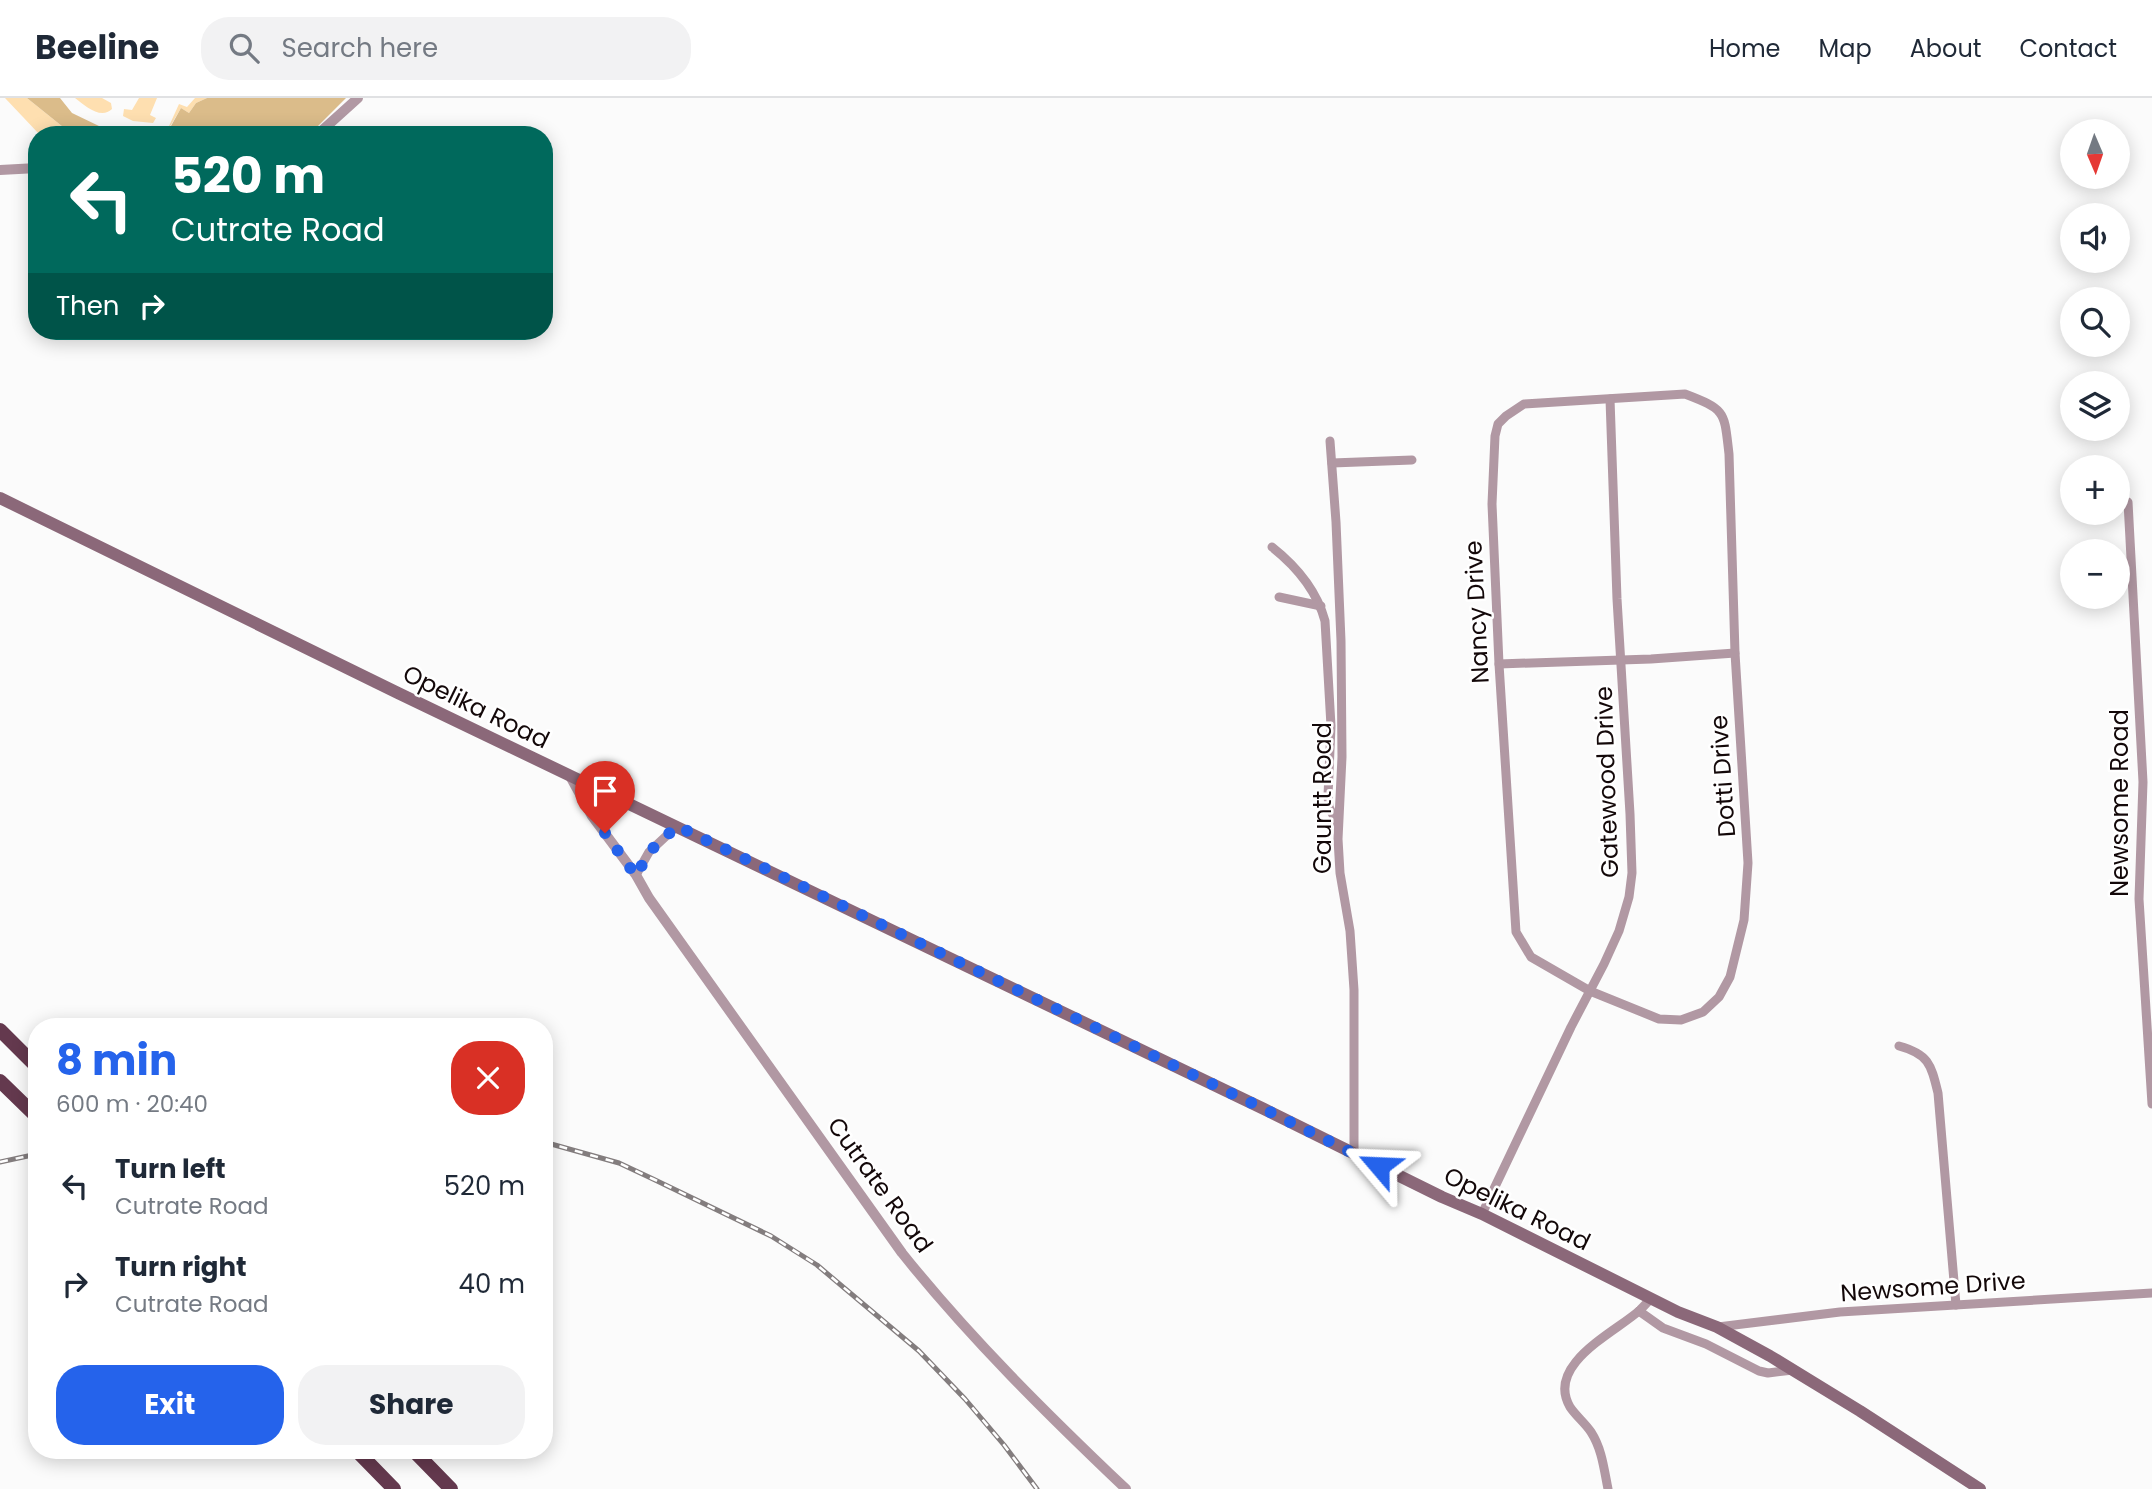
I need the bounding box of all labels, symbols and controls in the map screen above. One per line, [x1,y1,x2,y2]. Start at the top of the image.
search box [201,17,691,80]
text: Beeline [35,24,159,71]
icon: search [225,29,263,67]
text: Search here [281,30,438,66]
text: Home [1709,32,1781,65]
text: Map [1819,32,1872,65]
text: About [1910,32,1981,65]
text: Contact [2019,32,2117,65]
north arrow [2060,119,2130,189]
map controls [2060,119,2130,609]
text: 520 m [171,142,325,210]
icon: left [56,154,147,245]
button: sound [2060,203,2130,273]
text: Cutrate Road [171,207,385,252]
icon: right [133,287,171,325]
button: search [2060,287,2130,357]
text: Then [56,288,119,324]
button: layers [2060,371,2130,441]
button: + [2060,455,2130,525]
button: − [2060,539,2130,609]
street label: Nancy Drive [1456,540,1497,684]
street label: Opelika Road [397,657,555,756]
street label: Gatewood Drive [1587,686,1626,878]
street label: Newsome Road [2103,709,2136,897]
street label: Dotti Drive [1702,714,1743,838]
street label: Gauntt Road [1306,722,1339,874]
pin [575,761,635,833]
icon: arrive [586,772,624,810]
text: 8 min [56,1031,177,1090]
button: close [451,1041,525,1115]
text: 600 m · 20:40 [56,1088,208,1120]
street label: Cutrate Road [820,1110,941,1259]
position arrow [1342,1129,1416,1203]
text: Turn left [115,1151,226,1187]
street label: Opelika Road [1438,1159,1596,1258]
icon: left [56,1167,94,1205]
text: 520 m [444,1168,525,1204]
text: Cutrate Road [115,1190,269,1222]
text: Turn right [115,1249,247,1285]
street label: Newsome Drive [1839,1264,2027,1309]
icon: right [56,1265,94,1303]
text: 40 m [459,1266,525,1302]
text: Cutrate Road [115,1288,269,1320]
button: Exit [56,1365,284,1445]
button: Share [298,1365,525,1445]

